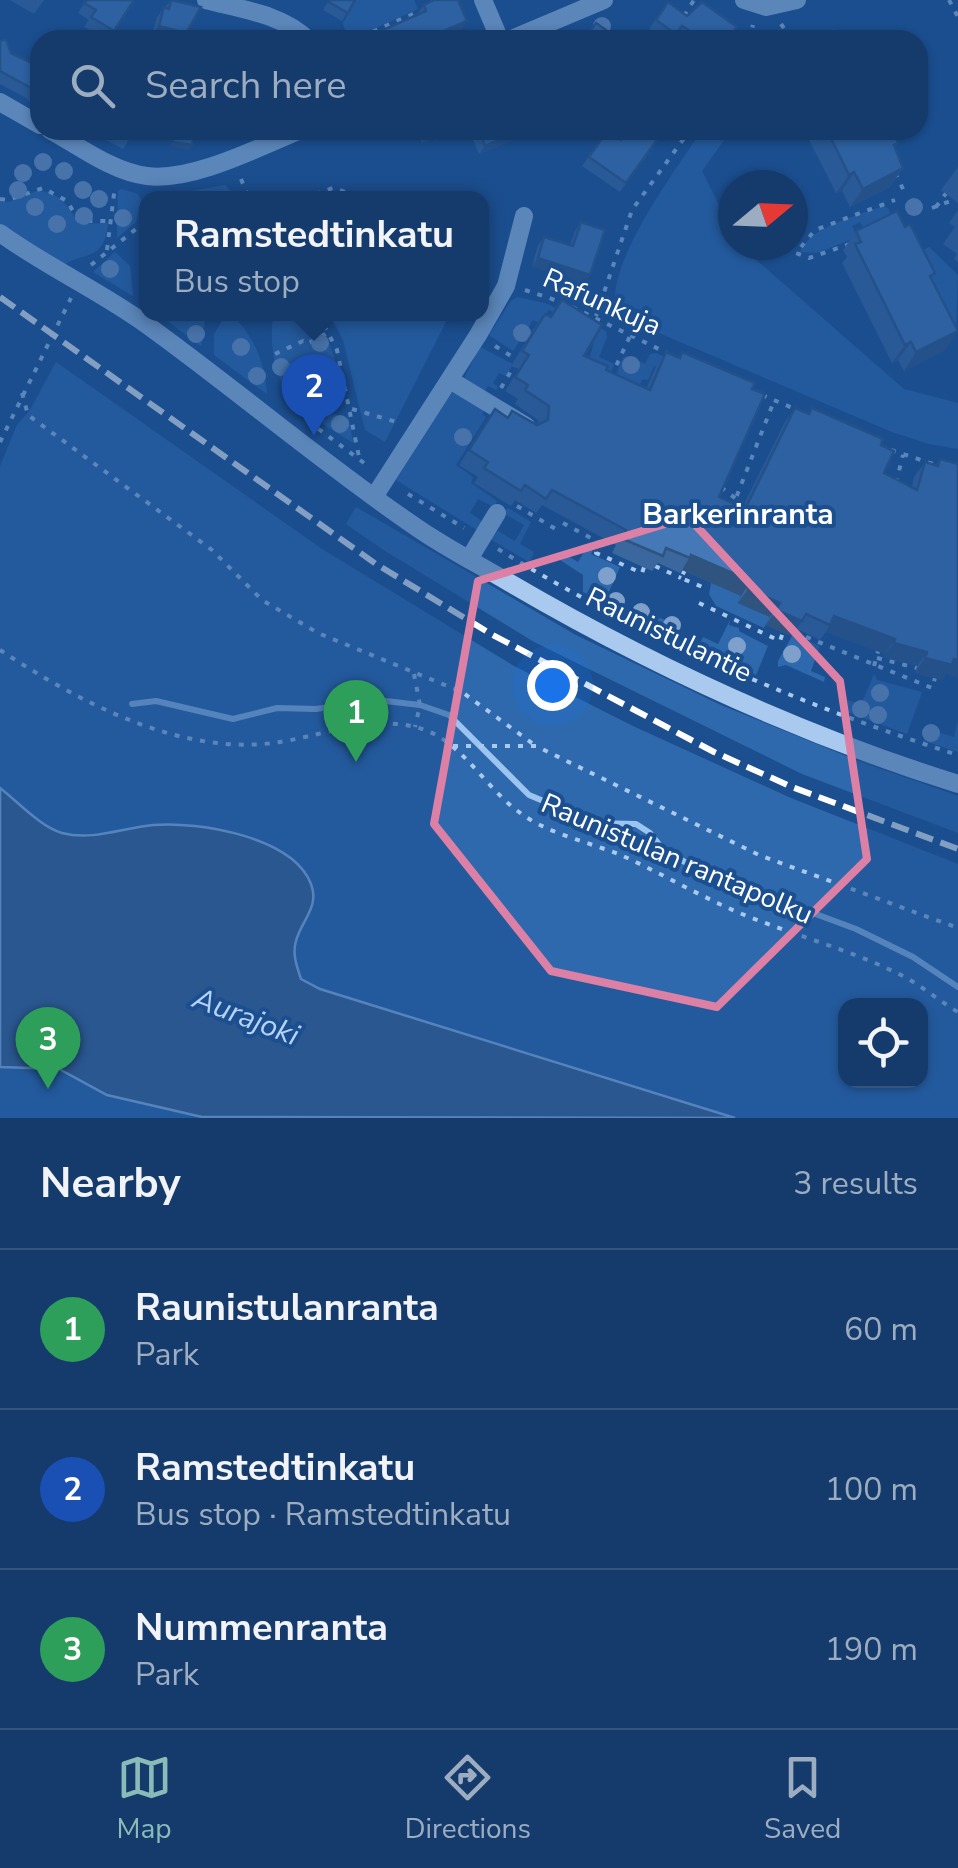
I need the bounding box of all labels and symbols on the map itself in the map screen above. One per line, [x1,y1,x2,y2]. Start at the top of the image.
north arrow [718,170,808,260]
street label: Rafunkuja [537,259,667,345]
pin: 2 [282,354,346,436]
district label: Barkerinranta [642,494,834,535]
street label: Raunistulantie [579,578,759,692]
your location [527,660,578,711]
pin: 1 [324,680,388,762]
street label: Raunistulan rantapolku [535,784,819,934]
water label: Aurajoki [186,978,306,1056]
pin: 3 [15,1006,80,1089]

